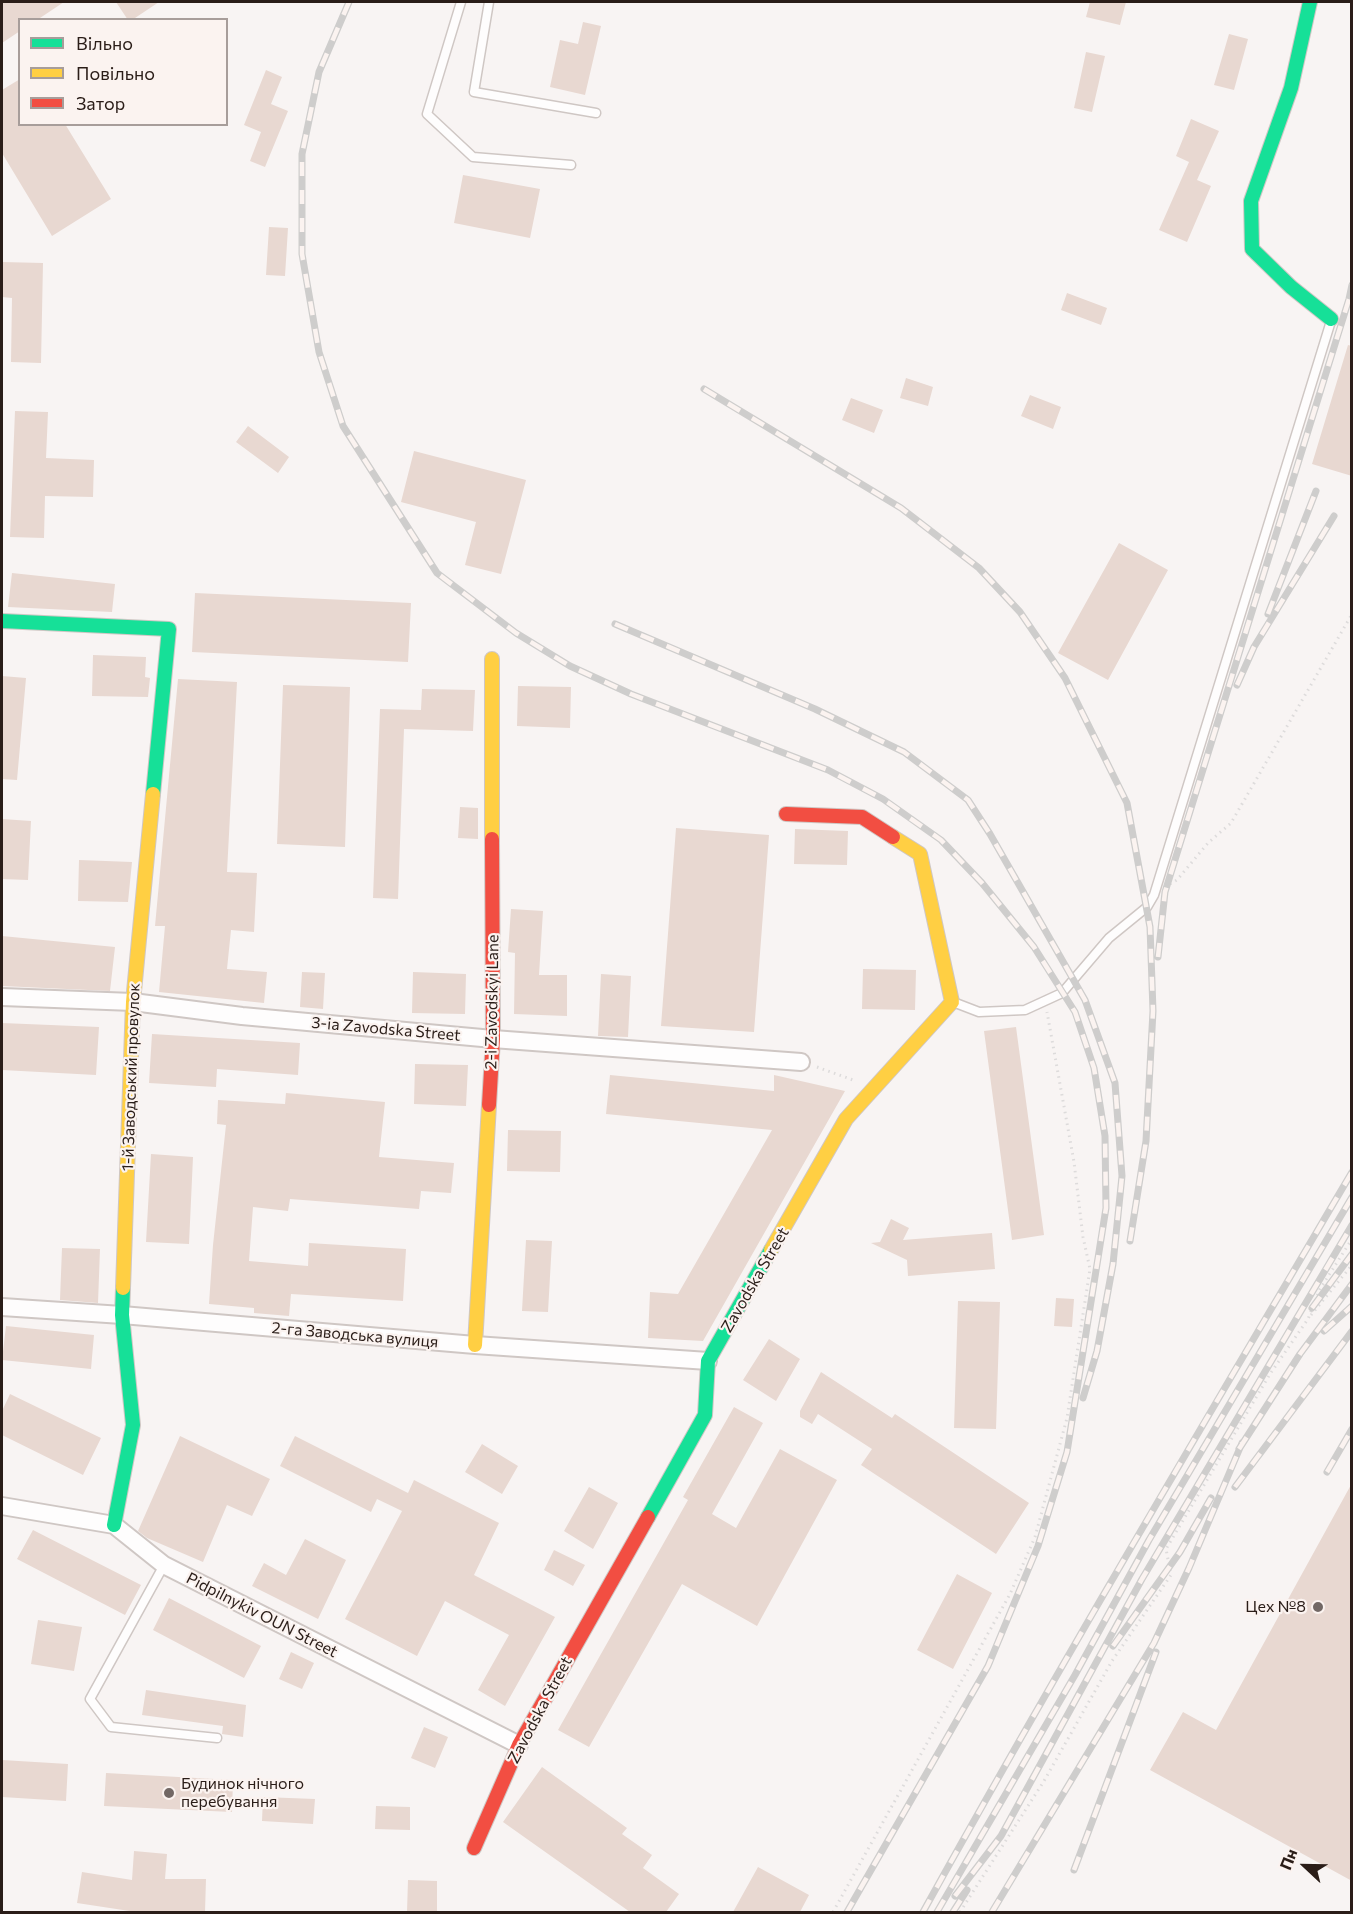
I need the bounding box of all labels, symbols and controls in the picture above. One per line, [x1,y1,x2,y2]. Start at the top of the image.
legend [18,18,228,126]
text: Вільно [76,32,133,54]
text: Повільно [76,62,155,84]
text: Затор [76,92,125,114]
street label: 2-i Zavodskyi Lane [481,934,503,1070]
street label: 1-й Заводський провулок [118,983,144,1171]
street label: 3-ia Zavodska Street [311,1013,461,1045]
street label: Zavodska Street [717,1224,793,1336]
street label: 2-га Заводська вулиця [271,1318,439,1352]
street label: Pidpilnykiv OUN Street [183,1568,341,1662]
place label: Цех №8 [1245,1597,1306,1617]
marker: Цех №8 [1311,1600,1325,1614]
street label: Zavodska Street [504,1653,576,1767]
place label: Будинок нічного перебування [181,1774,304,1812]
marker: Будинок нічного перебування [162,1786,176,1800]
north arrow [1275,1836,1335,1896]
text: Пн [1275,1846,1301,1872]

